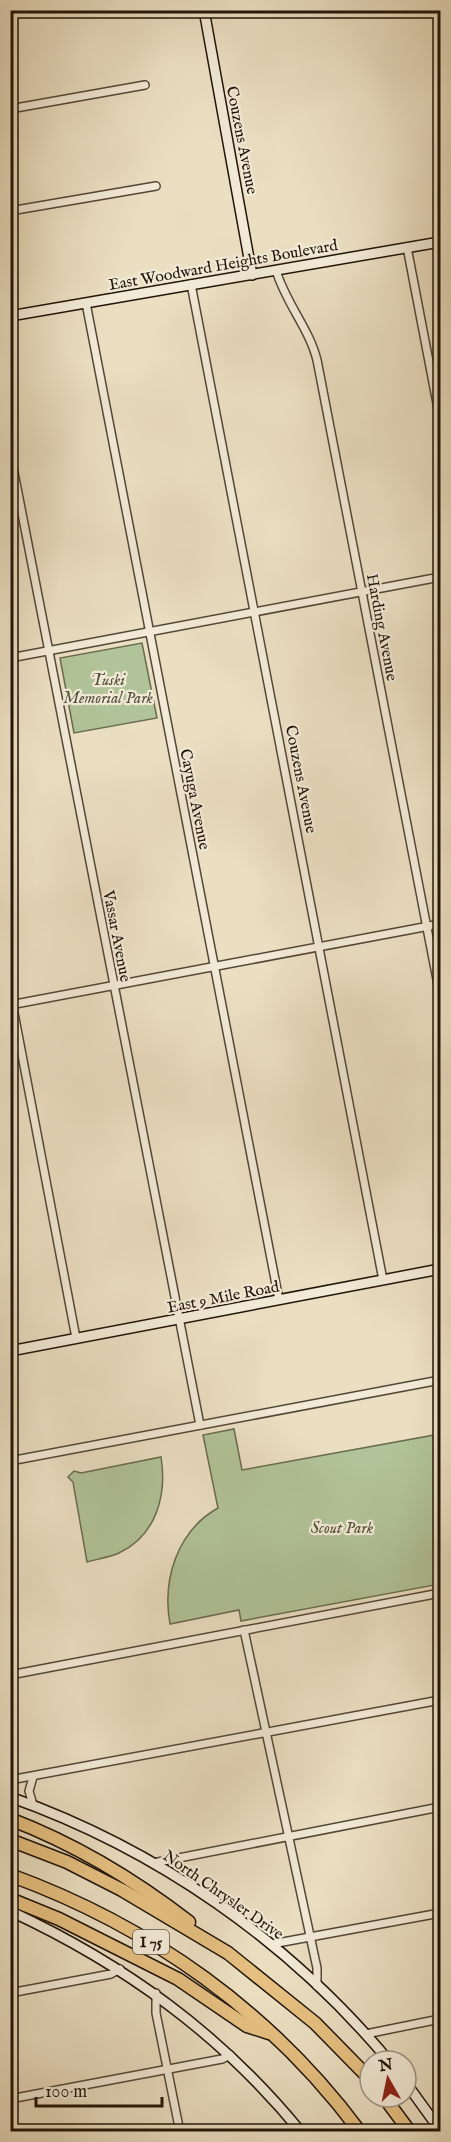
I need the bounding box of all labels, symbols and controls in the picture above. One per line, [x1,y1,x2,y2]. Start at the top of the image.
street label: Couzens Avenue [221,85,261,196]
street label: East Woodward Heights Boulevard [107,236,340,296]
street label: Harding Avenue [361,572,401,683]
park label: Tuski Memorial Park [63,671,154,709]
street label: Couzens Avenue [280,724,320,835]
street label: Cayuga Avenue [174,747,214,852]
street label: Vassar Avenue [97,888,135,984]
street label: East 9 Mile Road [166,1277,282,1319]
park label: Scout Park [311,1519,374,1539]
street label: North Chrysler Drive [159,1846,287,1945]
road number: I 75 [133,1930,169,1954]
north arrow [358,2049,418,2109]
text: N [377,2055,395,2077]
scale bar [36,2070,162,2108]
text: 100 m [45,2081,87,2104]

